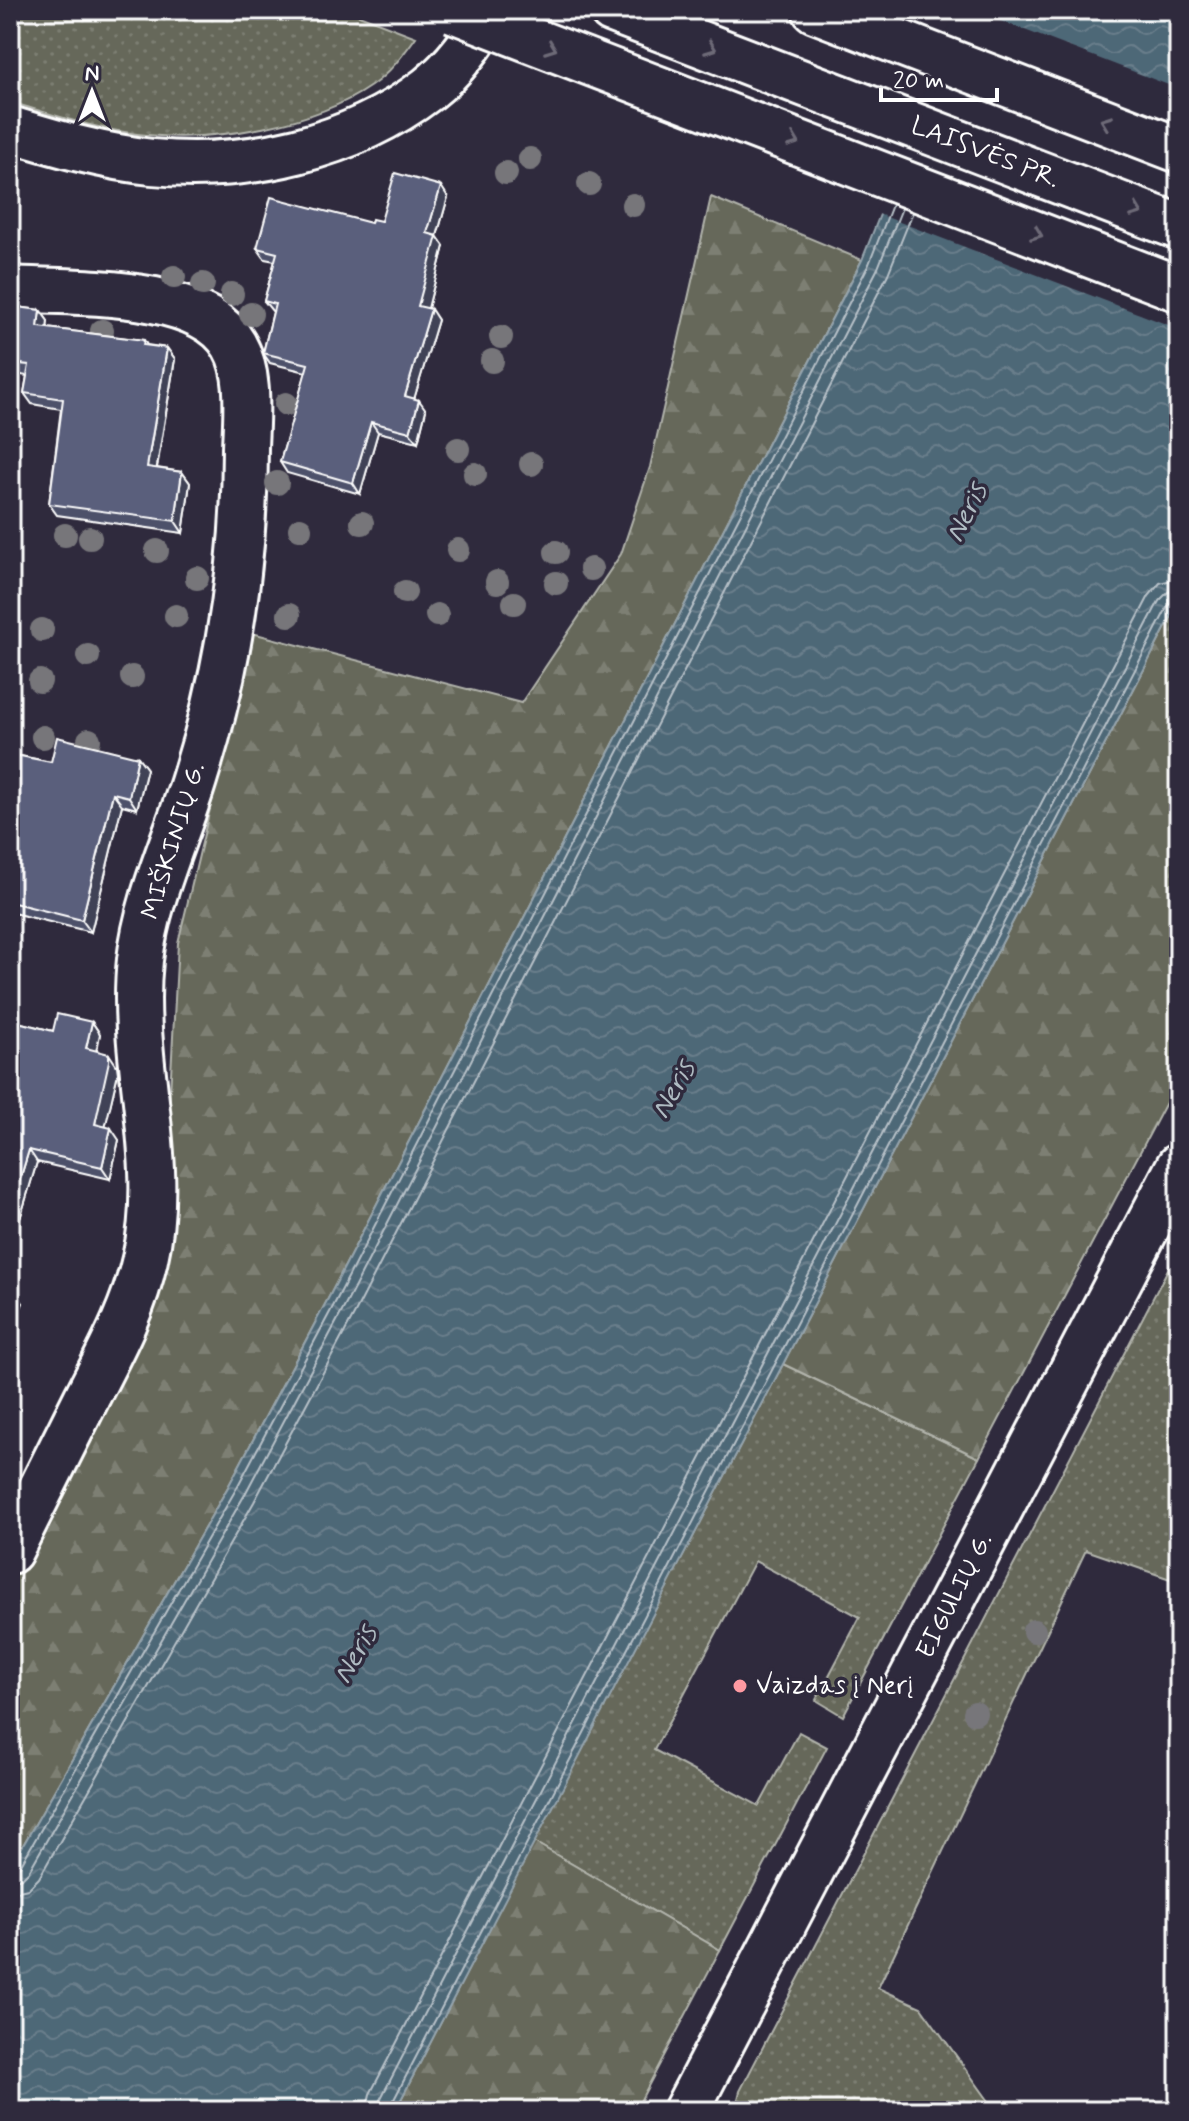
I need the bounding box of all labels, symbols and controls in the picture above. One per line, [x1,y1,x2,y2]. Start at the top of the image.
one-way arrow [544,38,558,55]
one-way arrow [703,38,717,55]
north arrow [52,52,132,132]
scale bar [881,52,997,102]
text: N [85,60,99,88]
text: 20 m [893,66,944,97]
street label: LAISVĖS PR. [906,109,1064,197]
one-way arrow [1100,115,1114,132]
one-way arrow [786,131,800,148]
one-way arrow [1129,201,1143,218]
one-way arrow [1029,224,1043,241]
water label: Neris [937,476,998,548]
street label: MIŠKINIŲ G. [134,758,214,924]
water label: Neris [643,1053,706,1126]
street label: EIGULIŲ G. [909,1527,1001,1665]
water label: Neris [325,1618,388,1691]
place label: Vaizdas į Nerį [756,1669,914,1703]
marker: Vaizdas į Nerį [731,1677,749,1695]

